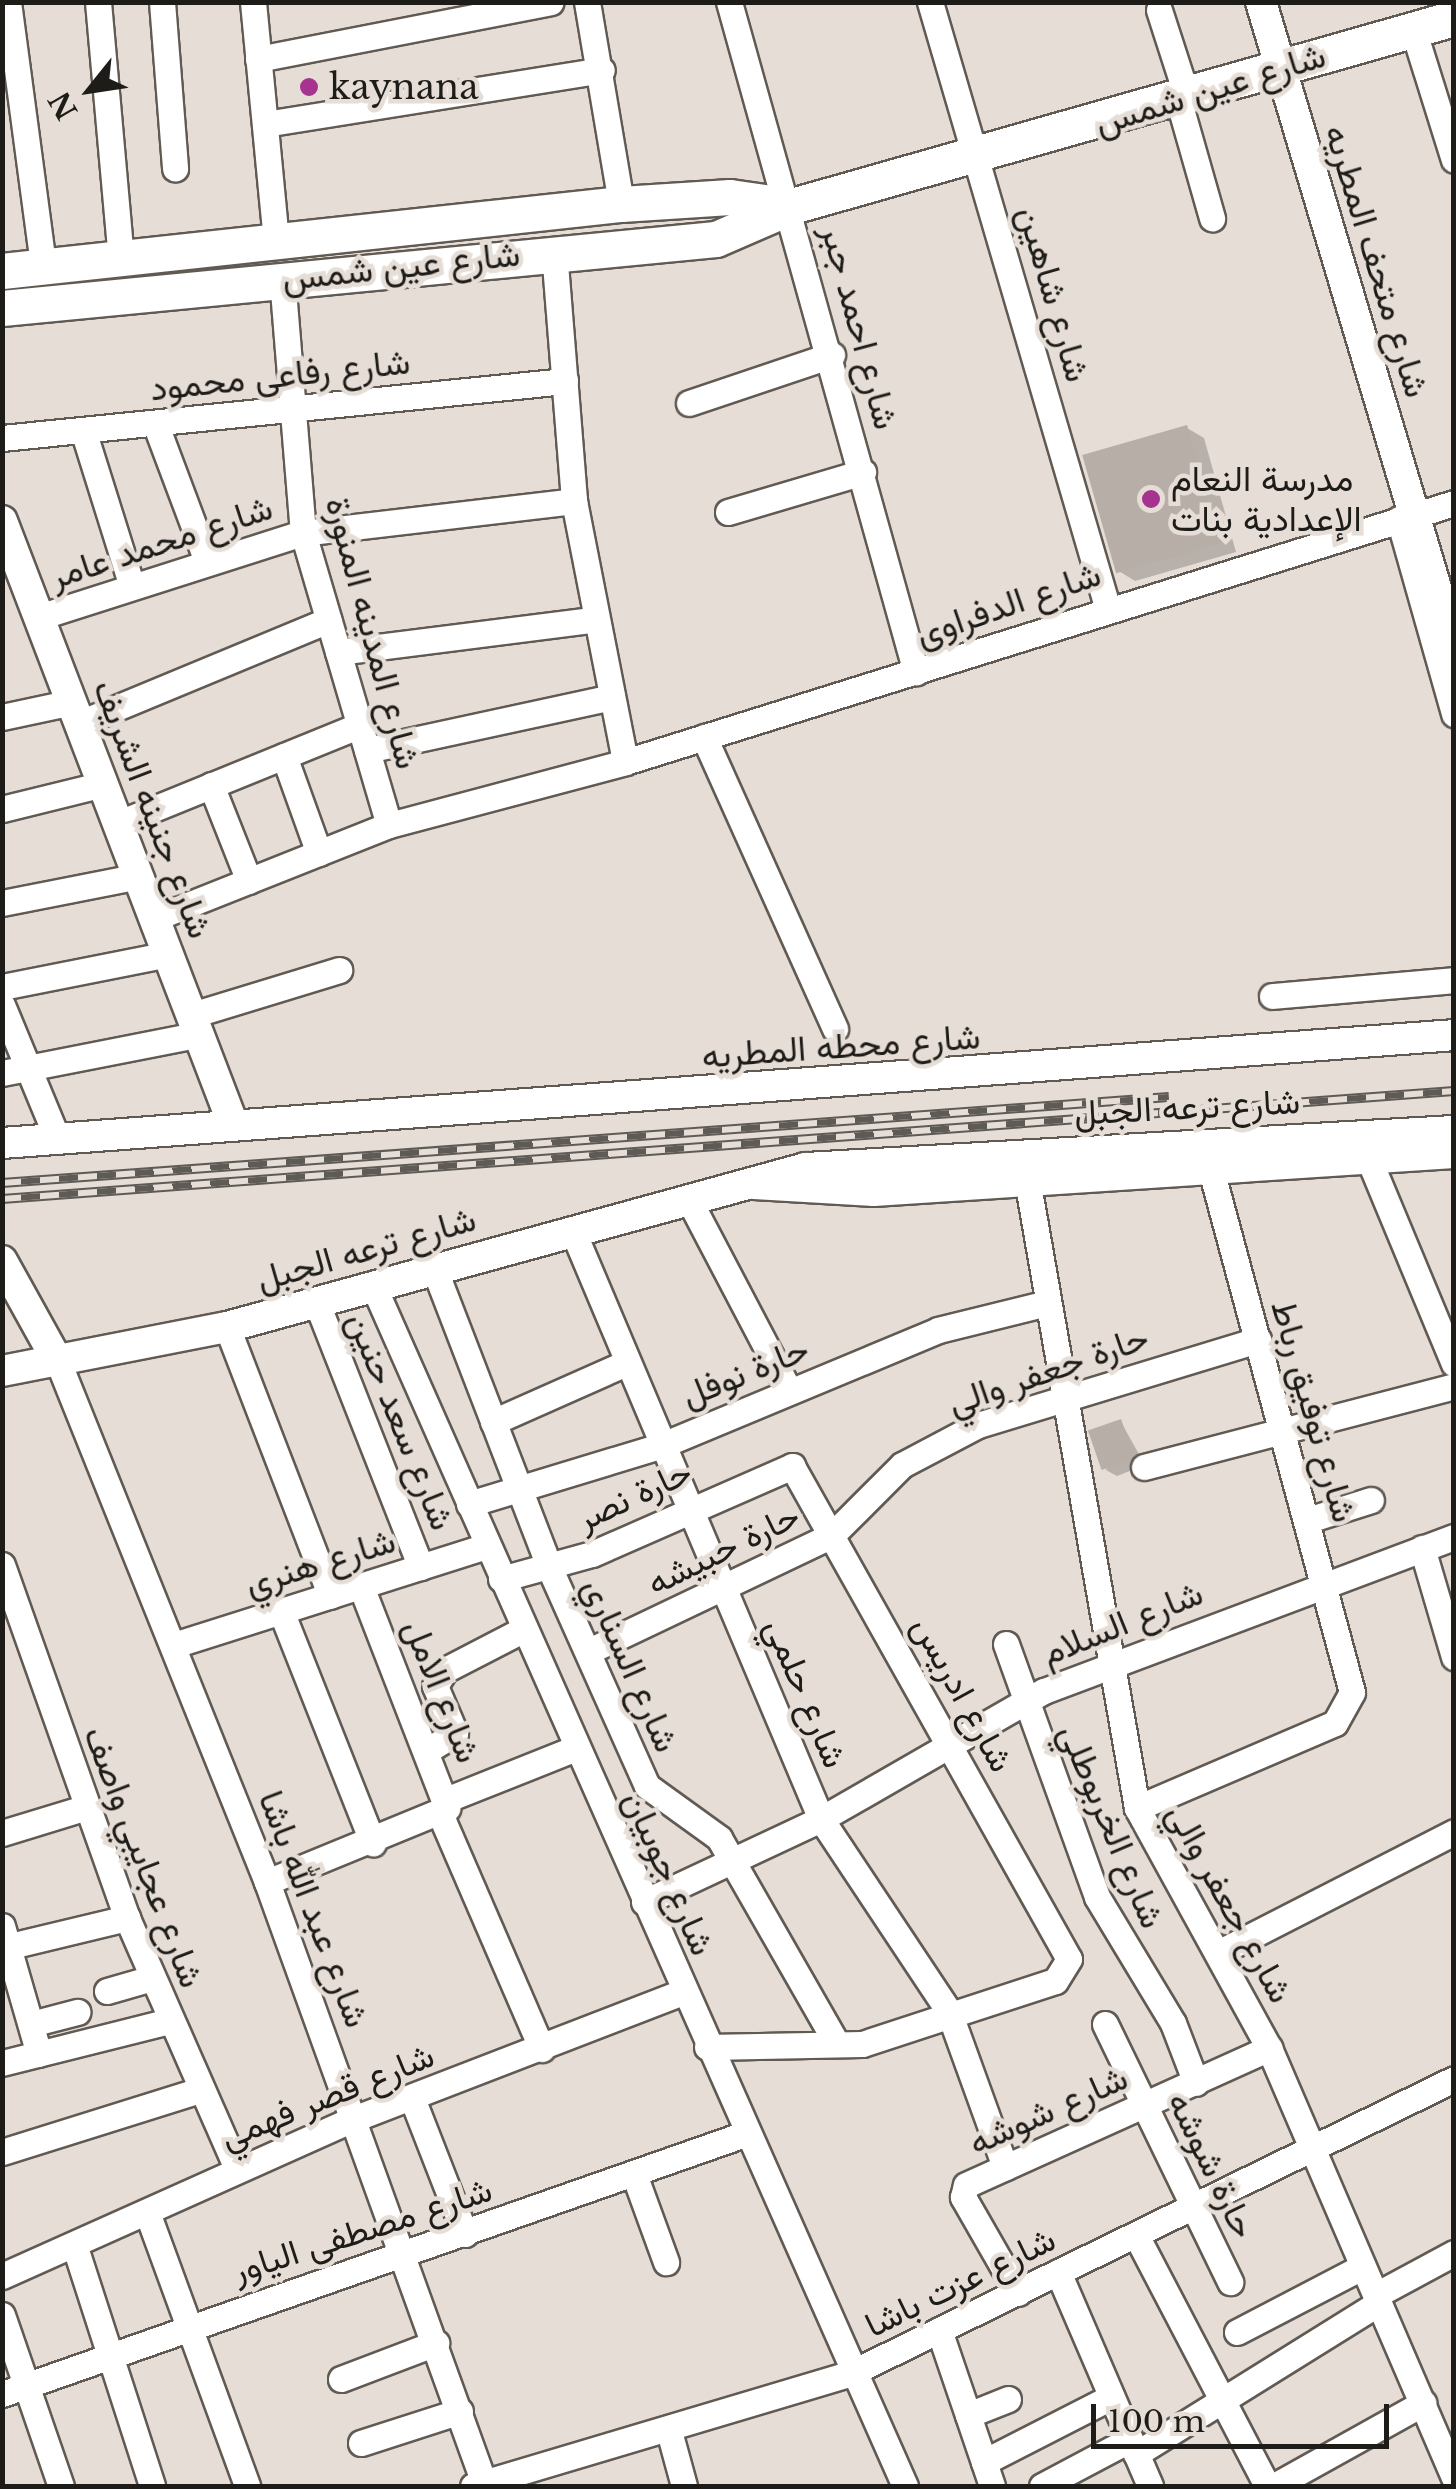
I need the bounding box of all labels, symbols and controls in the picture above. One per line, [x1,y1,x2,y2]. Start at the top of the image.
street label: شارع عين شمس [1090,34,1330,144]
north arrow [40,40,140,140]
place label: kaynana [329,66,479,108]
marker: kaynana [298,76,320,98]
text: N [42,85,85,125]
street label: شارع متحف المطريه [1316,120,1438,402]
street label: شارع شاهين [1009,201,1099,387]
street label: شارع احمد جبر [813,220,907,434]
street label: شارع عين شمس [280,233,522,299]
street label: شارع رفاعى محمود [148,340,412,410]
place label: مدرسة النعام الإعدادية بنات [1171,458,1362,540]
street label: شارع محمد عامر [45,486,277,598]
marker: مدرسة النعام الإعدادية بنات [1140,488,1162,510]
street label: شارع المدينه المنورة [317,493,429,773]
street label: شارع الدفراوى [910,553,1106,655]
street label: شارع جنينه الشريف [84,674,222,944]
street label: شارع محطه المطريه [700,1015,982,1077]
street label: شارع ترعه الجبل [1073,1080,1301,1134]
street label: شارع ترعه الجبل [252,1198,480,1300]
street label: شارع توفيق رباط [1262,1295,1366,1527]
street label: شارع سعد حنين [338,1306,464,1536]
street label: حارة جعفر والي [942,1316,1154,1424]
street label: حارة نوفل [675,1328,815,1416]
street label: حارة نصر [570,1450,698,1540]
street label: حارة حبيشه [640,1494,806,1604]
street label: شارع هنري [240,1519,400,1605]
street label: شارع السناري [574,1572,688,1758]
street label: شارع السلام [1035,1572,1209,1674]
street label: شارع ادريس [903,1609,1023,1779]
street label: شارع حلمي [756,1612,856,1774]
street label: شارع الامل [394,1613,490,1769]
street label: شارع الخربوطلي [1050,1718,1174,1934]
street label: شارع عجايبي واصف [75,1721,213,1993]
street label: شارع جوبيان [614,1784,724,1962]
street label: شارع عبد الله باشا [250,1785,378,2033]
street label: شارع جعفر والي [1158,1796,1302,2010]
street label: شارع قصر فهمي [214,2034,440,2158]
street label: شارع شوشه [962,2056,1134,2164]
street label: حارة شوشه [1159,2085,1265,2245]
street label: شارع مصطفى الياور [227,2168,497,2292]
street label: شارع عزت باشا [858,2218,1062,2346]
scale bar [1096,2384,1394,2446]
text: 100 m [1108,2403,1205,2440]

